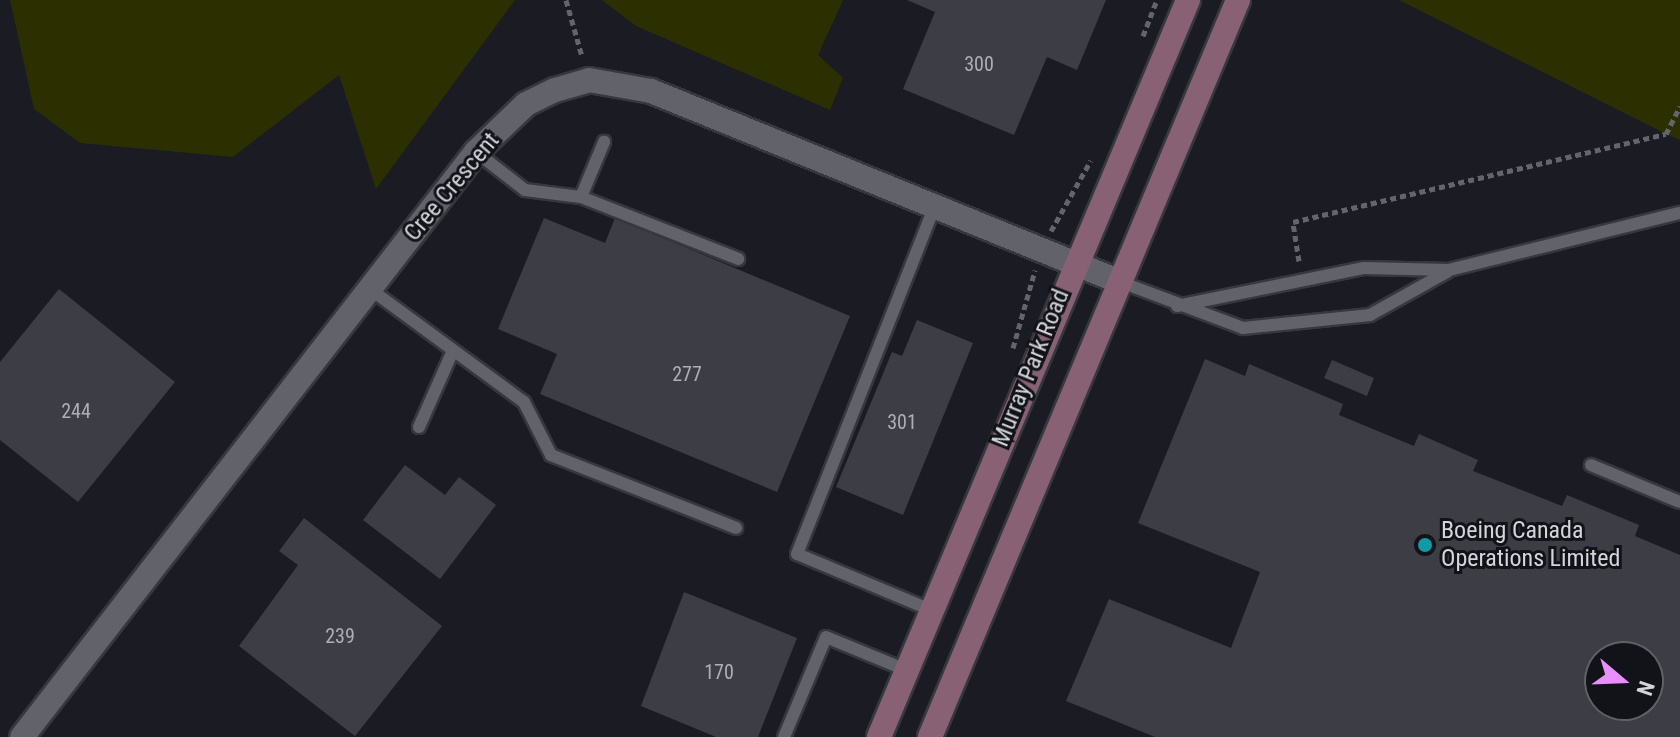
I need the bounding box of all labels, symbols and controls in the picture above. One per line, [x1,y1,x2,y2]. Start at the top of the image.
house number: 300 [964,52,994,76]
street label: Cree Crescent [398,127,506,247]
street label: Murray Park Road [986,285,1076,451]
house number: 277 [672,362,702,386]
house number: 244 [61,399,91,423]
house number: 301 [887,410,917,434]
place label: Boeing Canada Operations Limited [1441,517,1620,573]
marker: Boeing Canada Operations Limited [1416,536,1434,554]
house number: 239 [325,624,355,648]
north arrow [1584,641,1664,721]
house number: 170 [704,660,734,684]
text: N [1631,678,1659,699]

